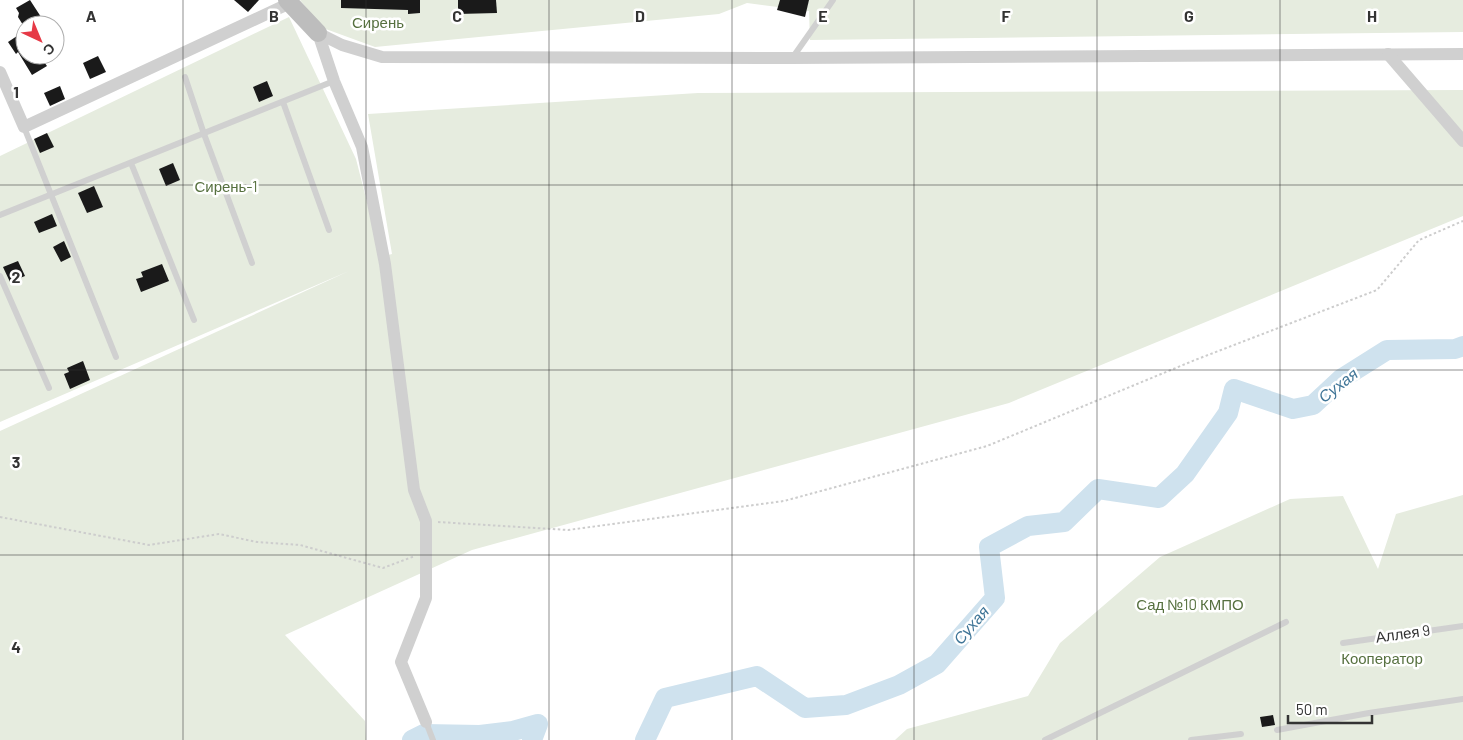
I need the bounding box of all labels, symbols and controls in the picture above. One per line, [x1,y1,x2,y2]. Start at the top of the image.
text: A [86,6,97,25]
text: B [269,6,279,25]
text: C [452,6,462,25]
text: D [635,6,645,25]
text: E [818,6,828,25]
text: F [1002,6,1011,25]
text: G [1184,6,1194,25]
text: H [1367,6,1377,25]
park label: Сирень [352,13,404,31]
north arrow [15,15,65,65]
text: С [40,40,59,59]
text: 1 [13,82,19,101]
park label: Сирень-1 [194,177,258,195]
text: 2 [12,267,21,286]
water label: Сухая [1314,363,1361,406]
text: 3 [12,452,20,471]
park label: Сад №10 КМПО [1136,595,1244,613]
water label: Сухая [949,601,993,648]
street label: Аллея 9 [1374,620,1431,646]
text: 4 [11,637,21,656]
park label: Кооператор [1341,649,1423,667]
scale bar [1288,692,1372,724]
text: 50 m [1296,700,1328,718]

